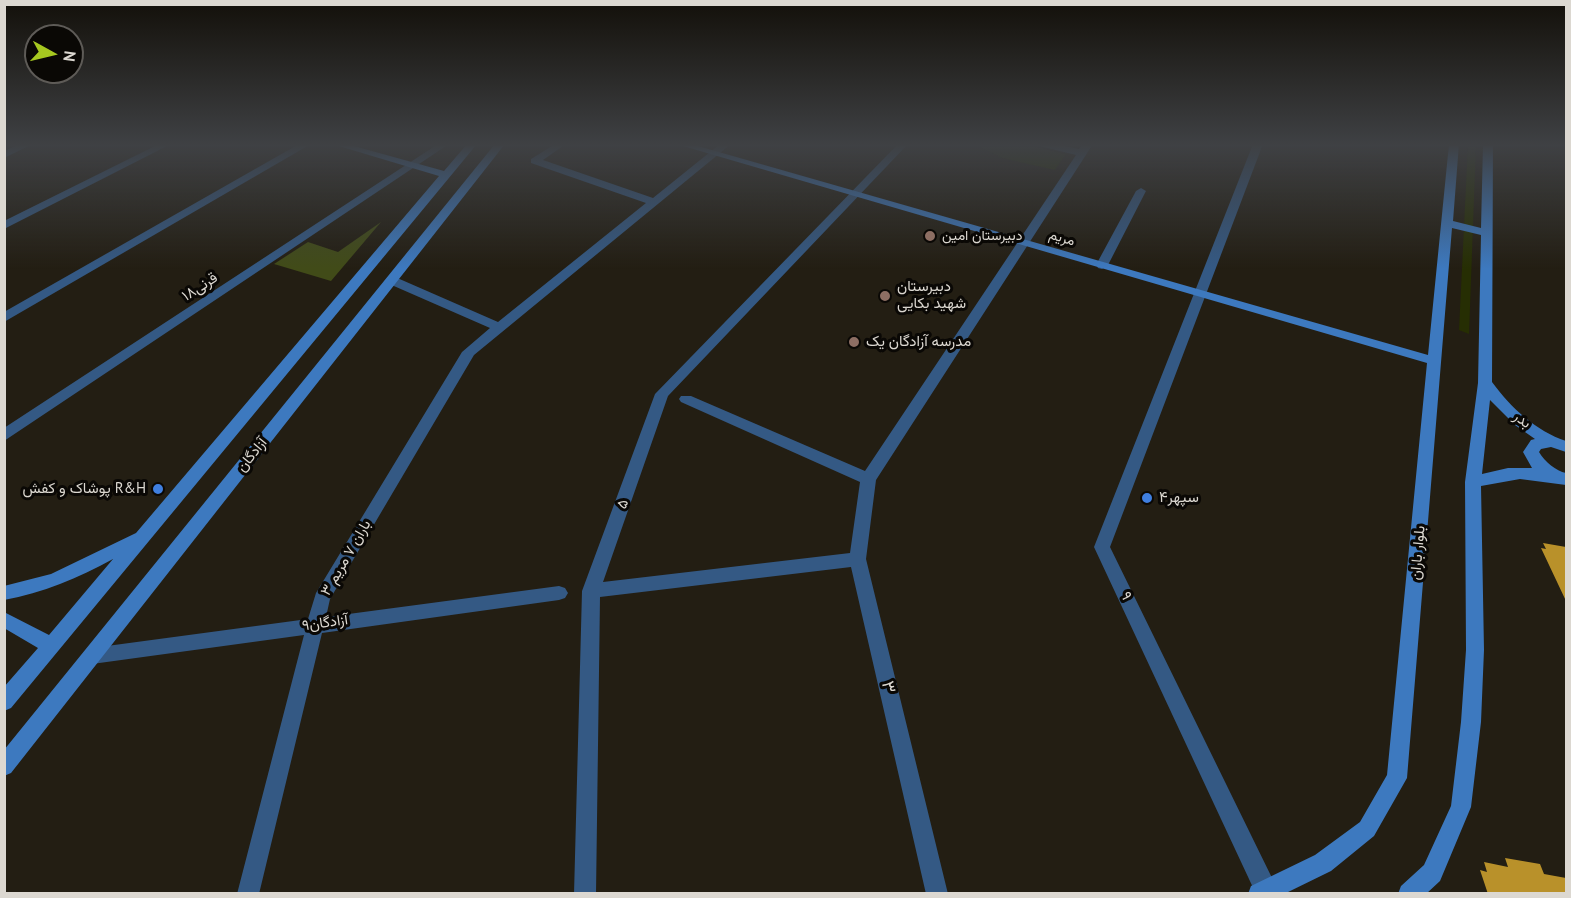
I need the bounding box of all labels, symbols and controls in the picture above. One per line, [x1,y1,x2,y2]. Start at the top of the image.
north arrow [24,24,84,84]
text: N [59,50,80,63]
street label: مریم [1047,226,1077,250]
place label: دبیرستان امین [942,228,1022,244]
marker: دبیرستان امین [923,229,937,243]
street label: قرنی۱۸ [179,269,221,305]
place label: دبیرستان شهید بکایی [897,278,966,313]
marker: دبیرستان شهید بکایی [878,289,892,303]
place label: مدرسه آزادگان یک [866,333,971,351]
marker: مدرسه آزادگان یک [847,335,861,349]
street label: بدر [1510,408,1534,432]
street label: آزادگان [233,434,271,476]
place label: پوشاک و کفش R&H [22,480,146,498]
marker: پوشاک و کفش R&H [151,482,165,496]
place label: سپهر۴ [1159,489,1199,507]
marker: سپهر۴ [1140,491,1154,505]
street label: ۵ [613,497,633,511]
street label: باران ۷ مریم ۳ [317,517,375,599]
street label: بلوار باران [1407,525,1429,581]
street label: ۹ [1116,589,1136,603]
street label: آزادگان۹ [301,611,349,635]
street label: ۳ [876,679,900,695]

